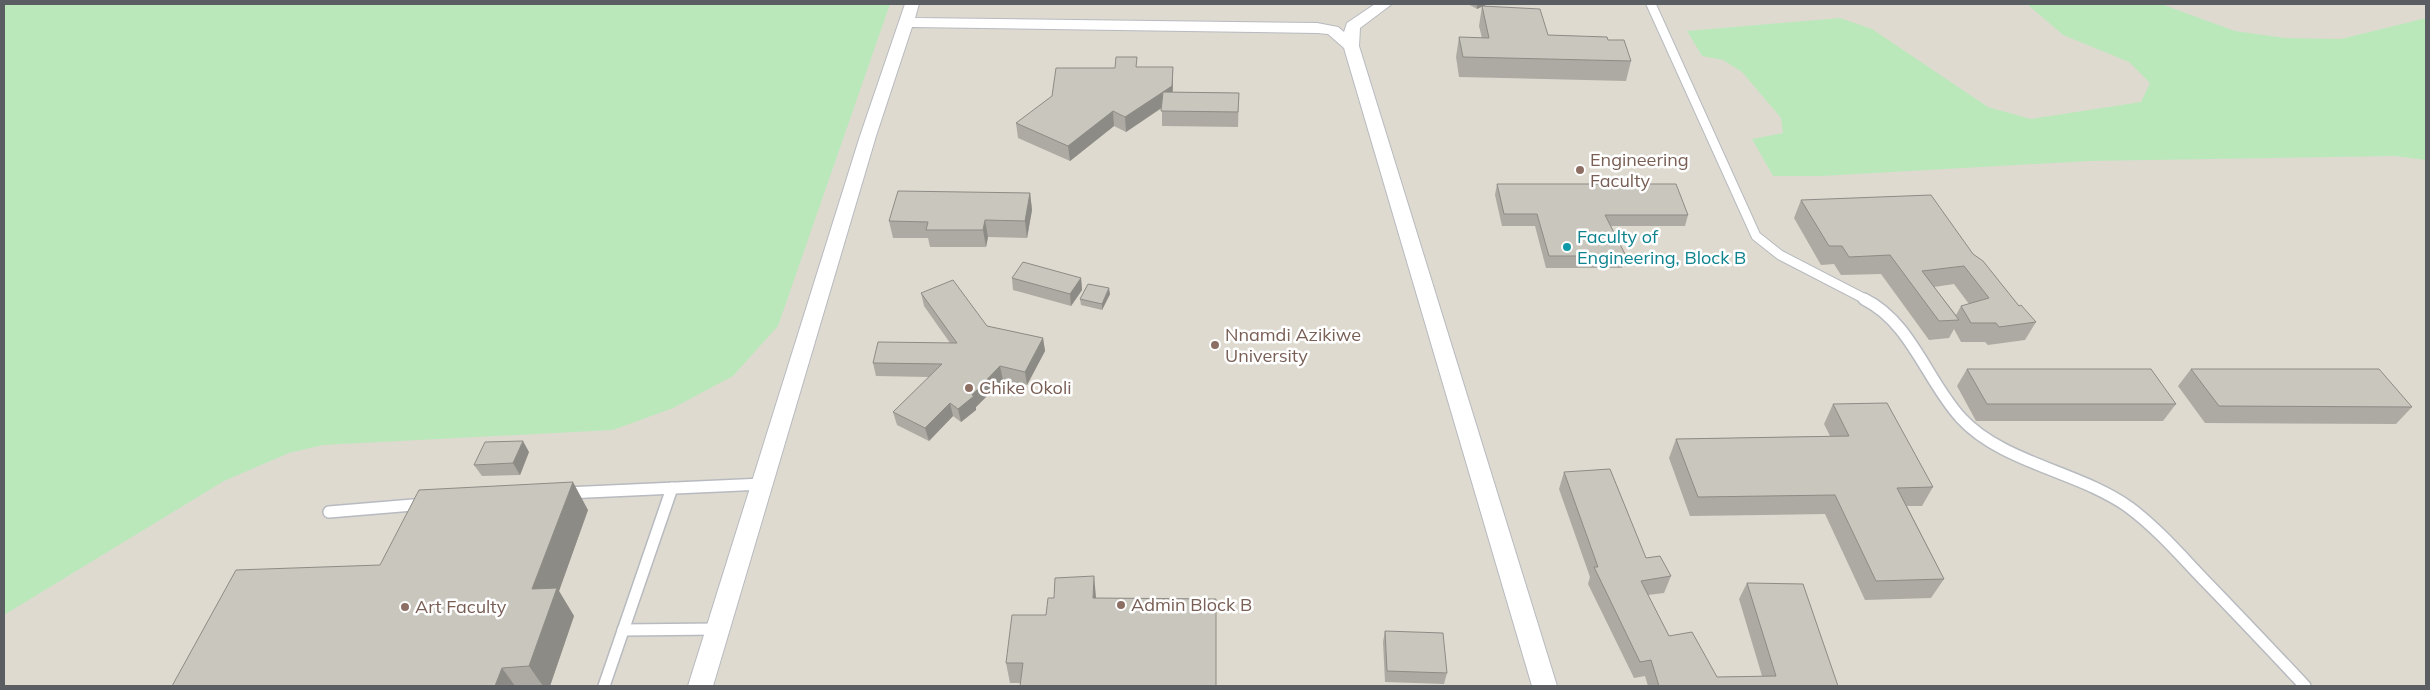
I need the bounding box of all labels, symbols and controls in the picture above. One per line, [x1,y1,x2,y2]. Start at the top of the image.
place label: Engineering Faculty [1590,148,1689,192]
marker: Engineering Faculty [1574,164,1586,176]
place label: Faculty of Engineering, Block B [1577,225,1746,269]
marker: Faculty of Engineering, Block B [1561,241,1573,253]
place label: Nnamdi Azikiwe University [1225,323,1361,367]
marker: Nnamdi Azikiwe University [1209,339,1221,351]
place label: Chike Okoli [979,376,1071,399]
marker: Chike Okoli [963,382,975,394]
place label: Admin Block B [1131,593,1252,616]
place label: Art Faculty [415,595,507,618]
marker: Admin Block B [1115,599,1127,611]
marker: Art Faculty [399,601,411,613]

